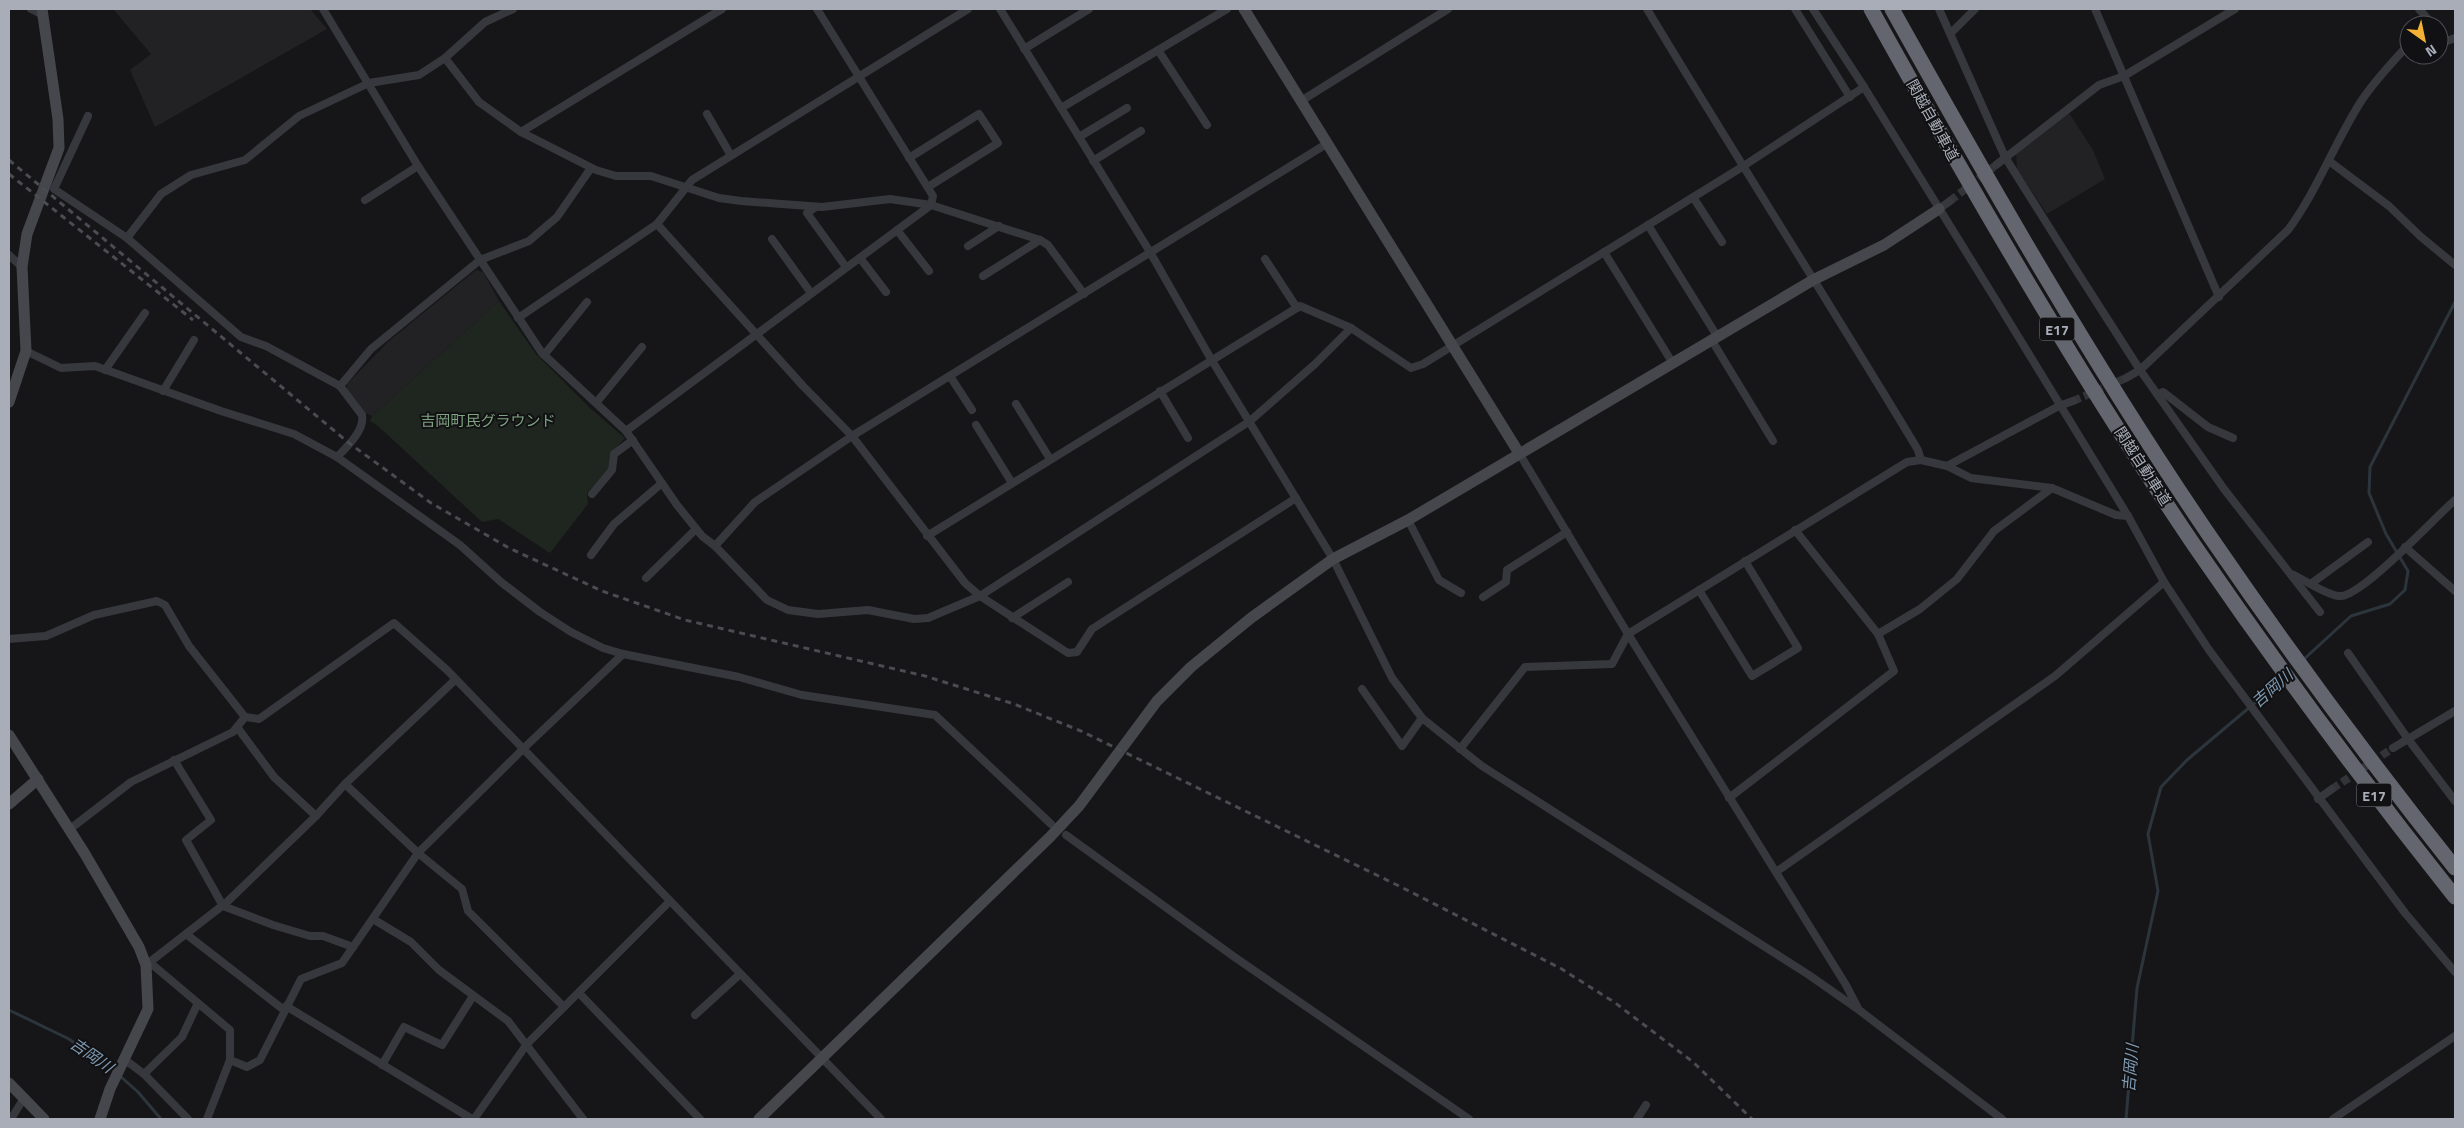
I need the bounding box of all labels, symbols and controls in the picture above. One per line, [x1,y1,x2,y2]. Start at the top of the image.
north arrow [2399,15,2449,65]
text: N [2422,40,2441,63]
street label: 関越自動車道 [1901,75,1965,165]
road number: E17 [2040,318,2074,340]
park label: 吉岡町民グラウンド [420,409,556,432]
street label: 関越自動車道 [2109,422,2177,510]
water label: 吉岡川 [2246,662,2299,713]
road number: E17 [2356,784,2392,806]
water label: 吉岡川 [65,1031,120,1080]
water label: 吉岡川 [2116,1041,2144,1093]

